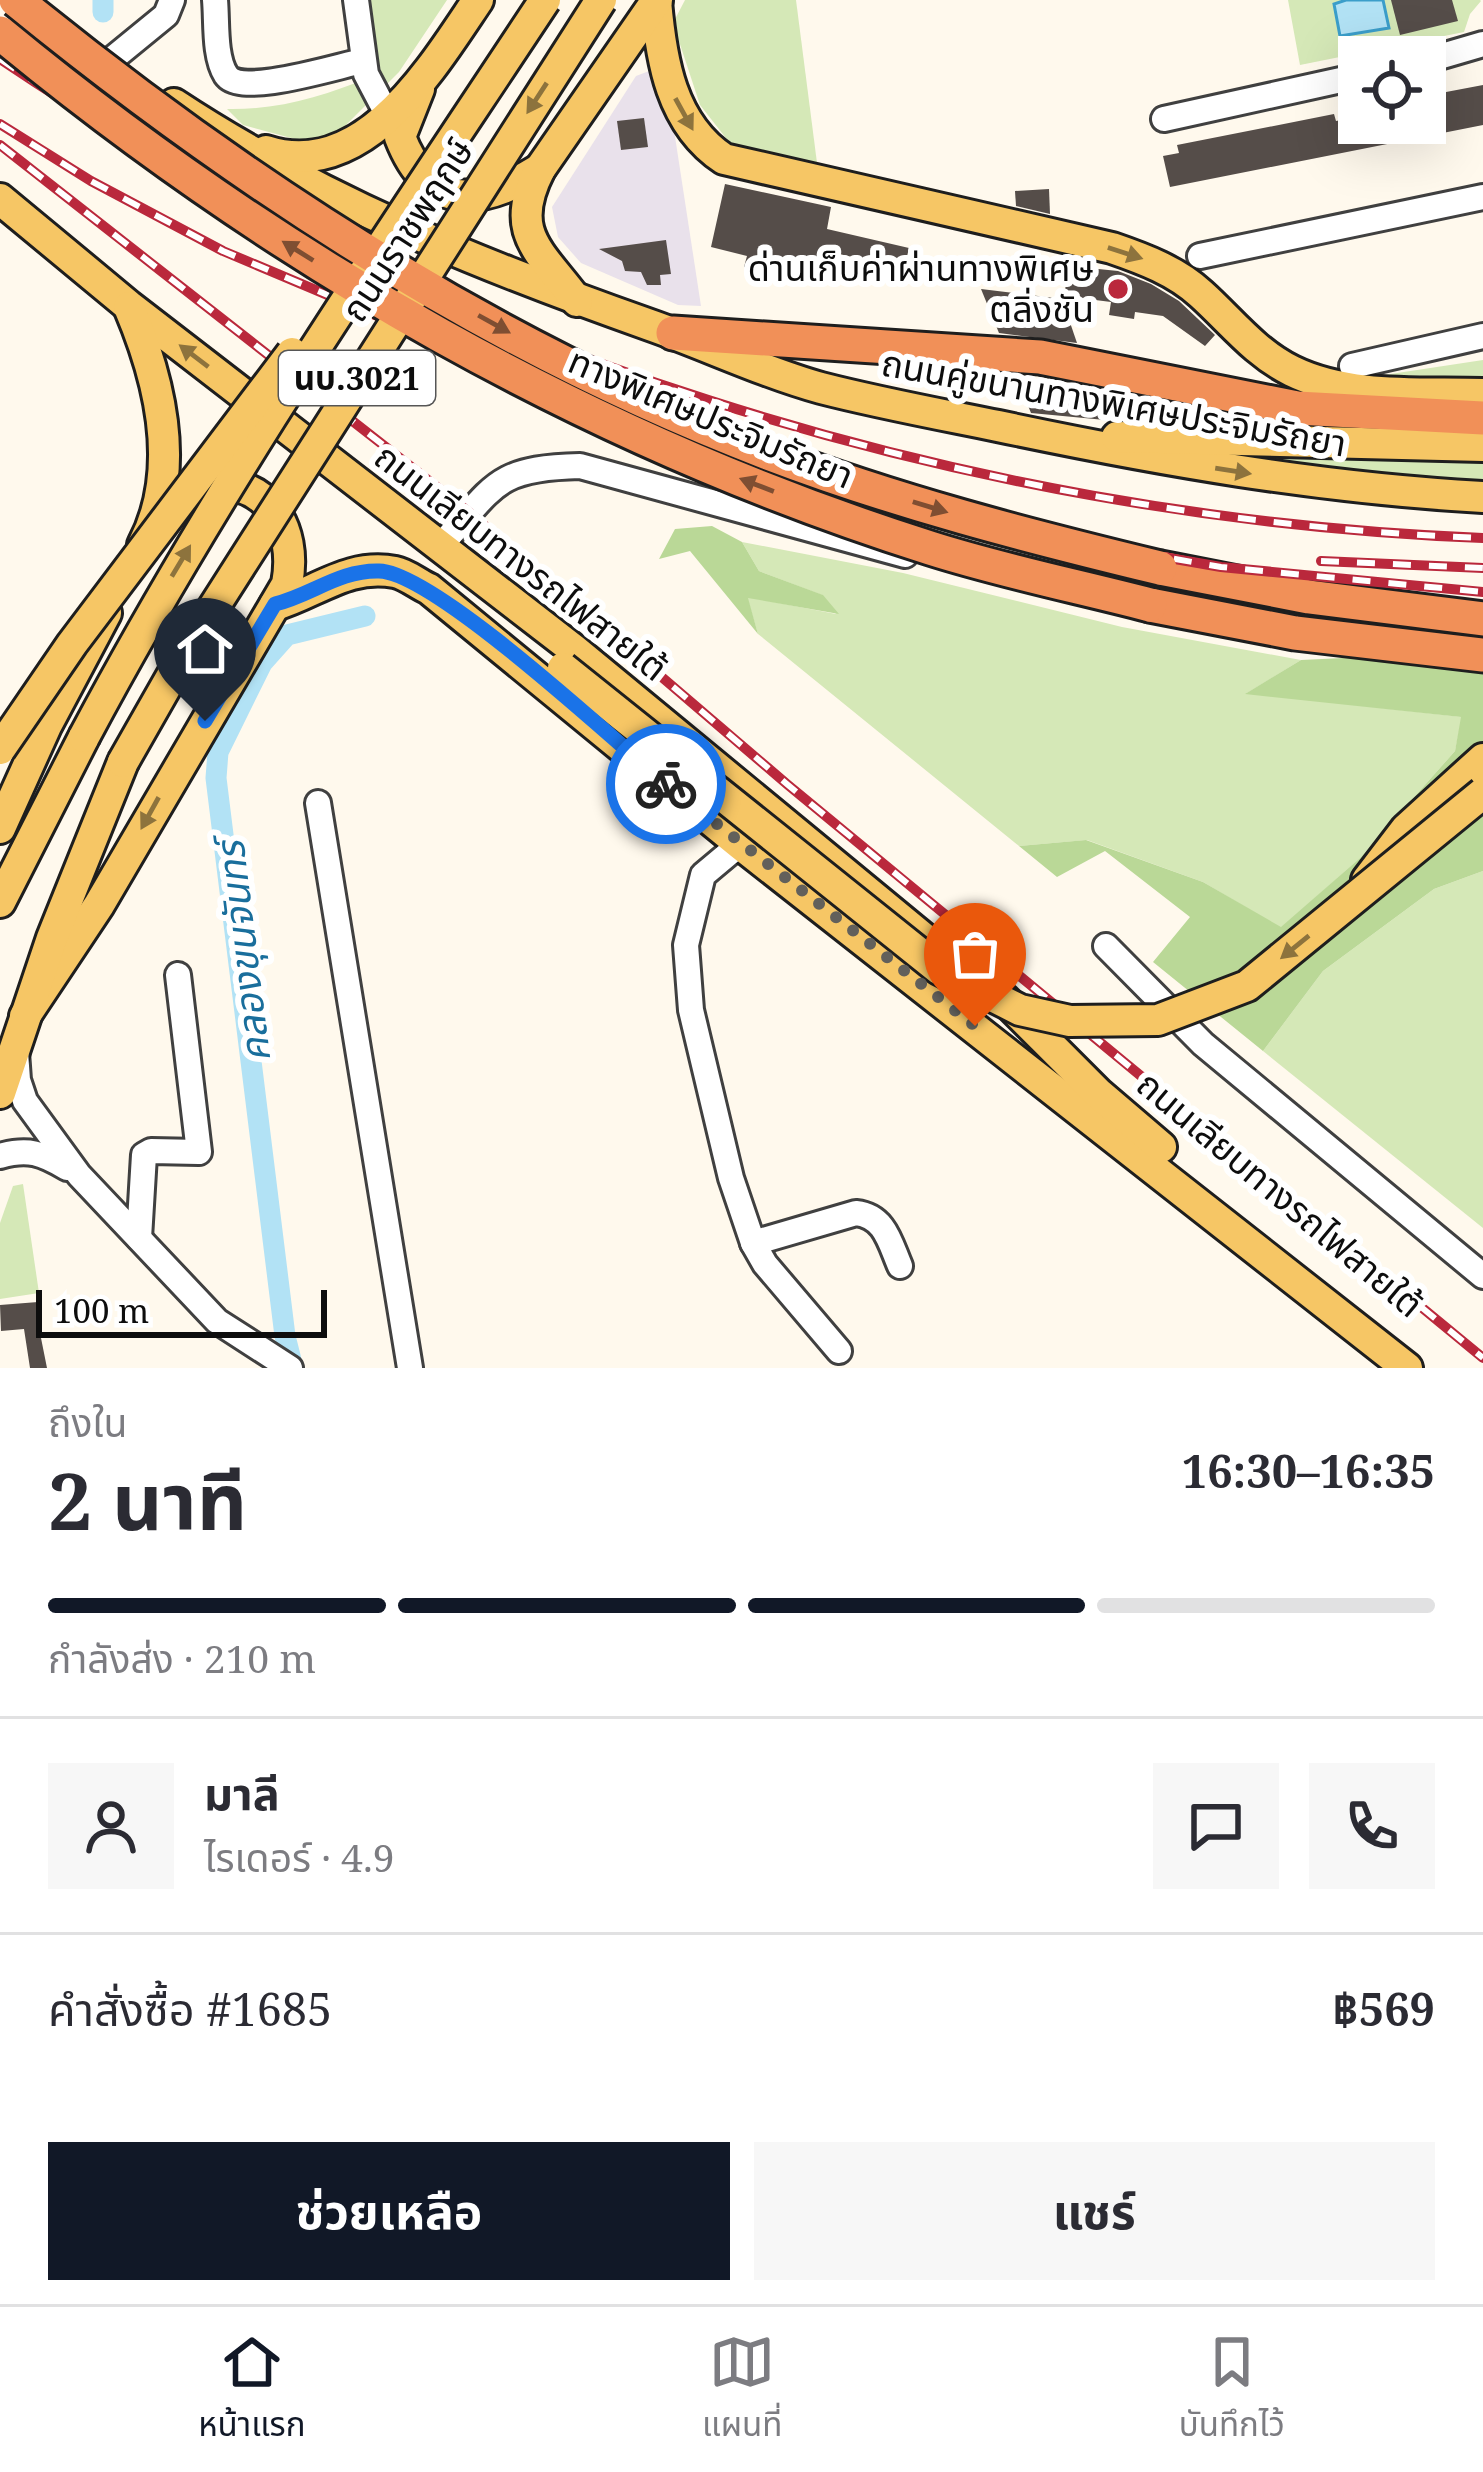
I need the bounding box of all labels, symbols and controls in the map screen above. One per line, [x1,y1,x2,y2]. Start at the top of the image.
map controls [1338,36,1446,144]
button: locate [1338,36,1446,144]
one-way arrow [527,82,549,115]
one-way arrow [673,96,694,131]
street label: ถนนราชพฤกษ์ [329,129,484,331]
one-way arrow [281,241,315,262]
place label: ด่านเก็บค่าผ่านทางพิเศษ ตลิ่งชัน [748,243,1094,333]
one-way arrow [1107,245,1144,264]
marker: ด่านเก็บค่าผ่านทางพิเศษ ตลิ่งชัน [1105,276,1131,302]
one-way arrow [478,312,511,333]
street label: ทางพิเศษประจิมรัถยา [561,335,861,500]
street label: ถนนคู่ขนานทางพิเศษประจิมรัถยา [878,337,1350,468]
one-way arrow [178,344,210,369]
road number: นบ.3021 [279,351,435,405]
street label: ถนนเลียบทางรถไฟสายใต้ [365,432,678,691]
one-way arrow [1215,462,1253,480]
one-way arrow [739,475,775,493]
one-way arrow [912,499,949,517]
one-way arrow [170,544,191,578]
pin [154,598,256,721]
icon: home [172,616,238,682]
courier [606,724,726,844]
icon: bike [633,751,699,817]
one-way arrow [141,797,162,830]
water label: คลองขุนจันทร์ [201,830,281,1066]
pin [924,903,1026,1026]
icon: bag [942,921,1008,987]
one-way arrow [1280,933,1310,959]
street label: ถนนเลียบทางรถไฟสายใต้ [1127,1059,1434,1328]
scale bar [36,1284,327,1337]
text: 100 m [54,1288,149,1333]
text: ถึงใน [48,1395,127,1448]
text: 16:30–16:35 [1182,1440,1435,1501]
text: 2 นาที [48,1447,247,1553]
text: กำลังส่ง · 210 m [48,1631,316,1684]
text: มาลี [204,1762,280,1823]
button: person [48,1763,174,1889]
button: chat [1153,1763,1279,1889]
button: phone [1309,1763,1435,1889]
text: ไรเดอร์ · 4.9 [204,1830,394,1883]
text: คำสั่งซื้อ #1685 [48,1978,332,2039]
text: ฿569 [1333,1978,1435,2039]
button: ช่วยเหลือ [48,2142,730,2280]
button: แชร์ [754,2142,1435,2280]
tab: หน้าแรก [198,2329,306,2451]
tab: แผนที่ [702,2329,782,2451]
tab: บันทึกไว้ [1179,2329,1285,2451]

